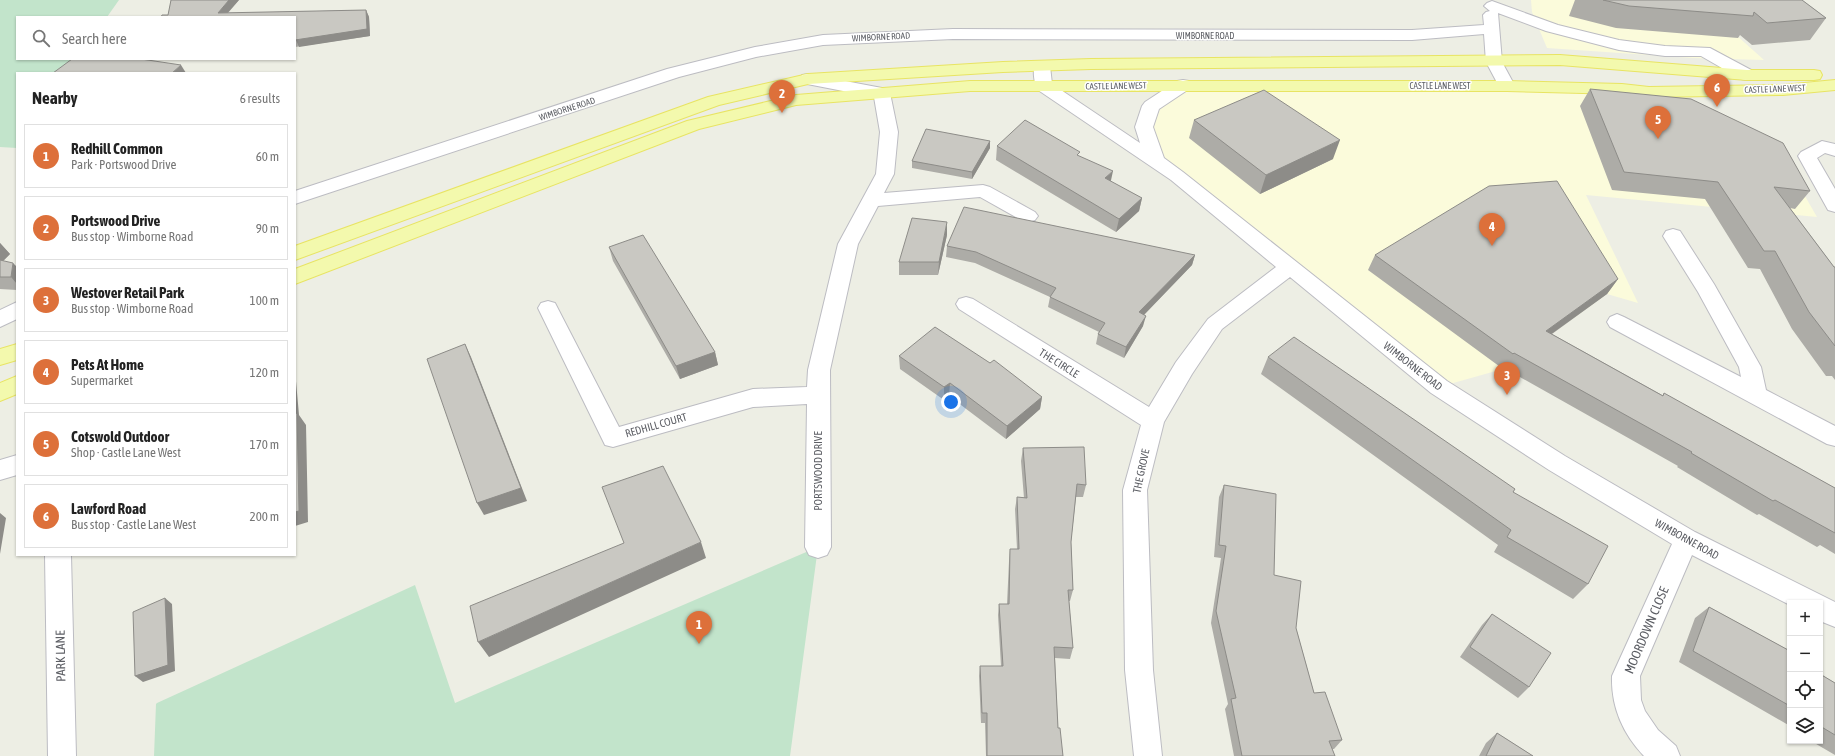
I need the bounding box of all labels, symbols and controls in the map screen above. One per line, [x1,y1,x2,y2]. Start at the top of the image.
search box [16,16,296,60]
icon: search [30,27,52,49]
text: Search here [62,30,127,47]
street label: WIMBORNE ROAD [852,30,910,44]
street label: WIMBORNE ROAD [1176,31,1234,41]
pin: 6 [1704,74,1730,107]
pin: 2 [769,80,795,113]
street label: CASTLE LANE WEST [1085,80,1147,92]
street label: CASTLE LANE WEST [1409,81,1471,91]
street label: CASTLE LANE WEST [1744,83,1806,95]
text: Nearby [32,88,78,108]
text: 6 results [240,91,280,106]
street label: WIMBORNE ROAD [538,95,596,123]
pin: 5 [1645,106,1671,139]
text: Redhill Common [71,140,163,157]
text: 1 [43,149,49,164]
text: 60 m [256,149,279,164]
text: Park · Portswood Drive [71,157,176,172]
text: Portswood Drive [71,212,160,229]
pin: 4 [1479,213,1505,246]
text: 2 [43,221,49,236]
text: 90 m [256,221,279,236]
text: Bus stop · Wimborne Road [71,229,193,244]
text: Westover Retail Park [71,284,184,301]
text: 3 [43,293,49,308]
text: 100 m [250,293,279,308]
text: Bus stop · Wimborne Road [71,301,193,316]
street label: WIMBORNE ROAD [1381,339,1445,393]
street label: THE CIRCLE [1037,346,1081,380]
text: Pets At Home [71,356,144,373]
pin: 3 [1494,362,1520,395]
text: 4 [43,365,49,380]
text: 120 m [250,365,279,380]
text: Supermarket [71,373,133,388]
your location [941,392,961,412]
street label: REDHILL COURT [624,410,688,440]
text: Cotswold Outdoor [71,428,169,445]
street label: PORTSWOOD DRIVE [812,431,824,511]
text: 5 [43,437,49,452]
text: 170 m [250,437,279,452]
text: Shop · Castle Lane West [71,445,181,460]
street label: THE GROVE [1130,447,1152,494]
text: Lawford Road [71,500,146,517]
text: 6 [43,509,49,524]
text: 200 m [250,509,279,524]
street label: WIMBORNE ROAD [1653,516,1721,562]
text: Bus stop · Castle Lane West [71,517,196,532]
street label: MOORDOWN CLOSE [1621,584,1672,676]
map controls [1787,600,1823,744]
button: + [1787,600,1823,636]
pin: 1 [686,611,712,644]
street label: PARK LANE [53,630,68,682]
button: − [1787,636,1823,672]
button: locate [1787,672,1823,708]
button: layers [1787,708,1823,744]

